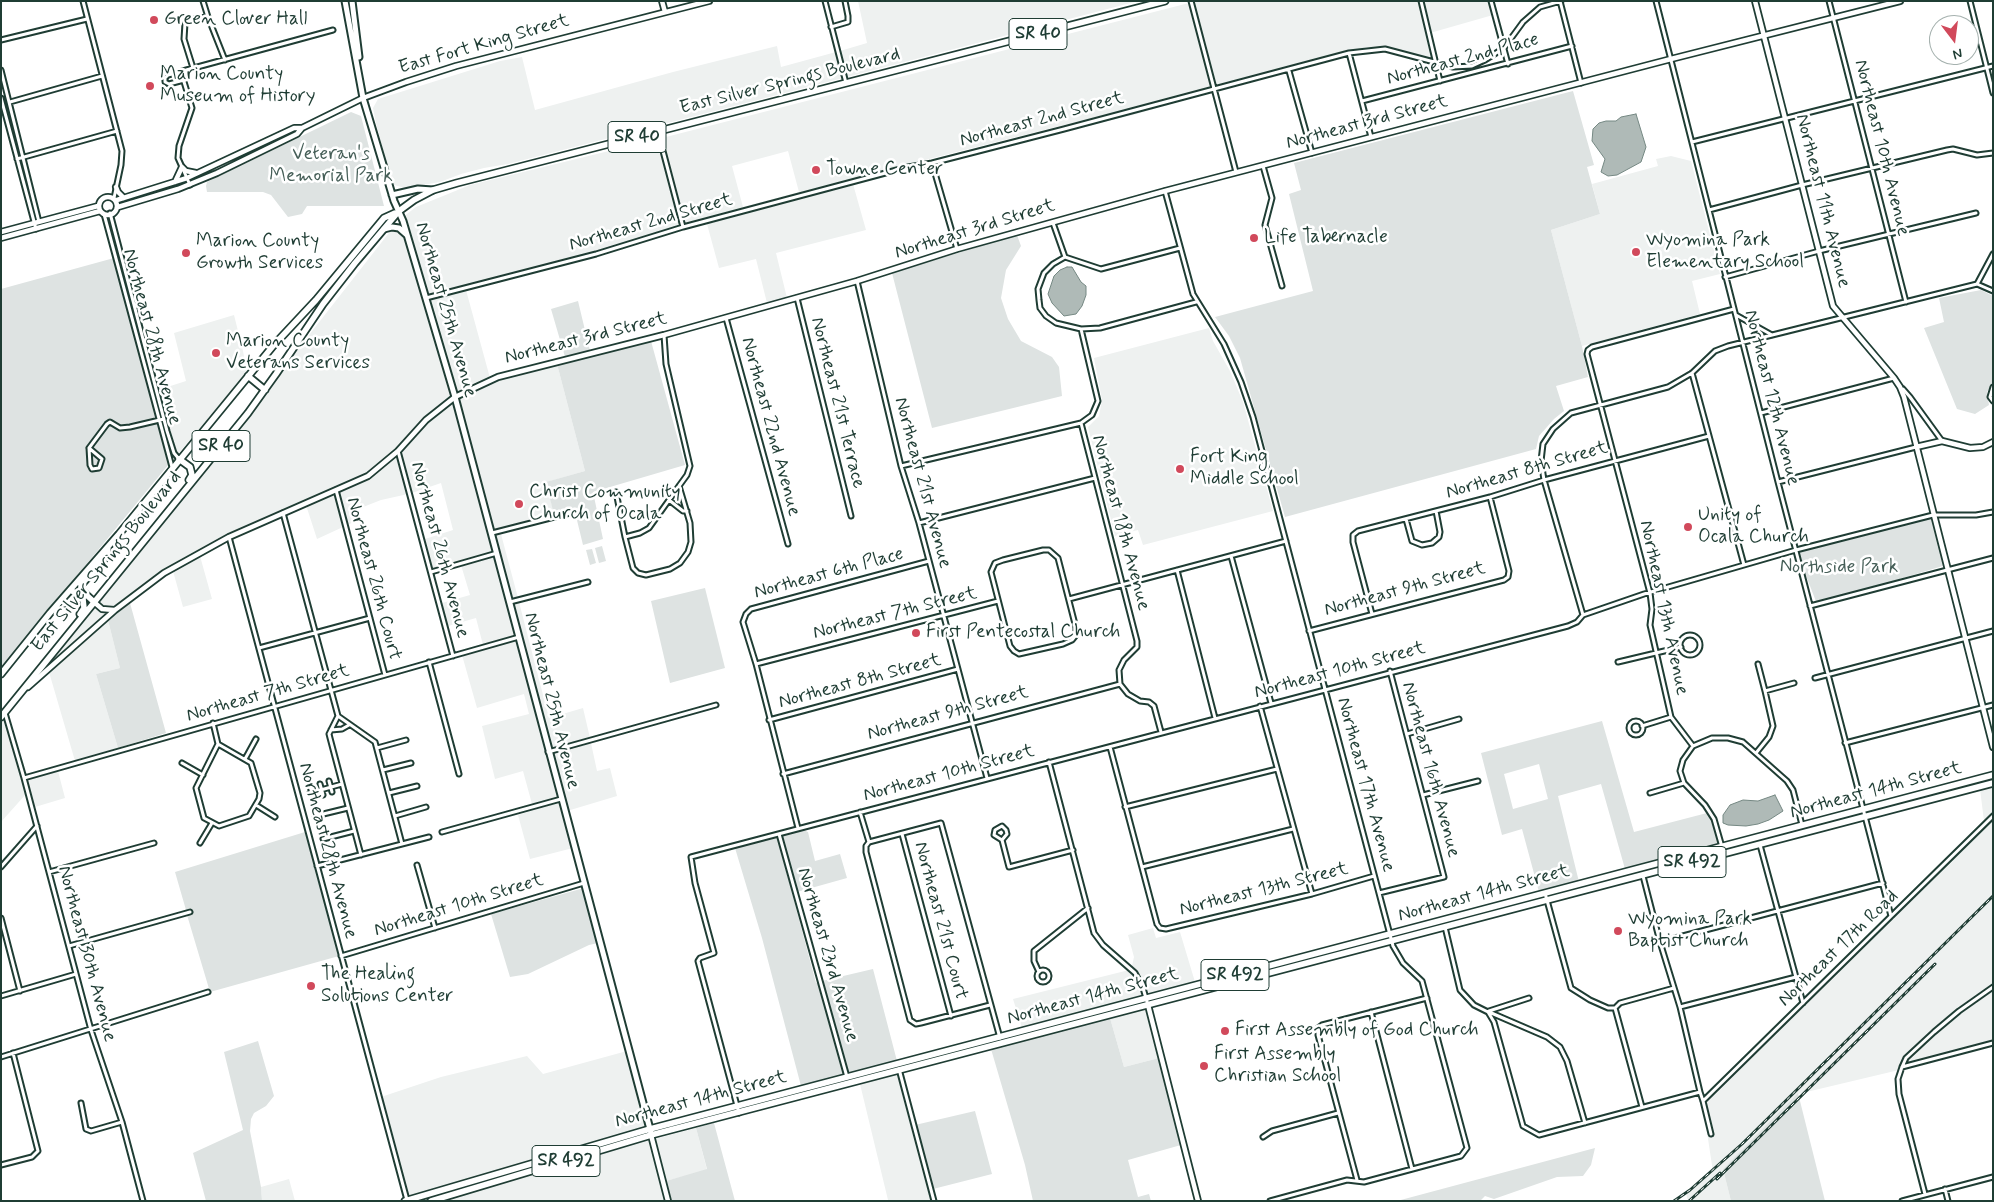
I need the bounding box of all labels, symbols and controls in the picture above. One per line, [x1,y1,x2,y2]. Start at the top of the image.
place label: Green Clover Hall [164,9,307,31]
street label: East Fort King Street [396,10,572,80]
marker: Green Clover Hall [148,14,160,26]
north arrow [1929,15,1979,65]
road number: SR 40 [1009,18,1067,50]
street label: Northeast 2nd Place [1385,29,1541,91]
street label: East Silver Springs Boulevard [677,44,903,120]
text: N [1951,44,1964,63]
street label: Northeast 10th Avenue [1848,57,1914,239]
place label: Marion County Museum of History [160,64,315,108]
marker: Marion County Museum of History [144,80,156,92]
street label: Northeast 2nd Street [957,87,1127,153]
street label: Northeast 3rd Street [1284,90,1450,156]
street label: Northeast 11th Avenue [1789,112,1855,290]
road number: SR 40 [608,121,666,152]
park label: Veteran's Memorial Park [269,144,393,188]
place label: Towne Center [826,159,943,181]
marker: Towne Center [810,164,822,176]
street label: Northeast 2nd Street [567,189,735,257]
street label: Northeast 3rd Street [892,195,1058,265]
street label: Northeast 25th Avenue [409,220,481,400]
place label: Life Tabernacle [1264,227,1388,249]
place label: Wyomina Park Elementary School [1646,230,1804,274]
place label: Marion County Growth Services [196,231,323,275]
marker: Life Tabernacle [1248,232,1260,244]
street label: Northeast 28th Avenue [117,246,185,428]
marker: Wyomina Park Elementary School [1630,246,1642,258]
marker: Marion County Growth Services [180,247,192,259]
street label: Northeast 3rd Street [503,308,669,370]
street label: Northeast 12th Avenue [1738,308,1804,488]
street label: Northeast 21st Terrace [805,315,869,491]
place label: Marion County Veterans Services [226,331,370,375]
street label: Northeast 22nd Avenue [735,335,805,519]
marker: Marion County Veterans Services [210,347,222,359]
street label: Northeast 21st Avenue [888,395,956,571]
road number: SR 40 [192,431,250,462]
street label: Northeast 18th Avenue [1086,433,1154,613]
street label: Northeast 8th Street [1443,437,1611,505]
place label: Fort King Middle School [1190,447,1299,491]
street label: Northeast 26th Avenue [405,459,473,641]
marker: Fort King Middle School [1174,463,1186,475]
street label: East Silver Springs Boulevard [27,467,187,657]
place label: Christ Community Church of Ocala [529,482,681,526]
street label: Northeast 26th Court [340,495,406,663]
marker: Christ Community Church of Ocala [513,498,525,510]
place label: Unity of Ocala Church [1698,505,1809,549]
street label: Northeast 13th Avenue [1633,518,1693,698]
marker: Unity of Ocala Church [1682,521,1694,533]
street label: Northeast 6th Place [752,543,906,605]
park label: Northside Park [1780,557,1898,579]
street label: Northeast 9th Street [1322,558,1488,622]
street label: Northeast 7th Street [811,583,979,645]
street label: Northeast 25th Avenue [518,610,584,792]
place label: First Pentecostal Church [926,622,1120,644]
marker: First Pentecostal Church [910,627,922,639]
street label: Northeast 10th Street [1252,637,1428,705]
street label: Northeast 8th Street [776,649,944,715]
street label: Northeast 7th Street [184,660,352,728]
street label: Northeast 16th Avenue [1396,680,1464,860]
street label: Northeast 9th Street [865,682,1031,746]
street label: Northeast 17th Avenue [1331,695,1399,875]
street label: Northeast 10th Street [861,740,1037,808]
street label: Northeast 14th Street [1788,757,1964,825]
street label: Northeast 28th Avenue [293,760,361,942]
street label: Northeast 21st Court [908,840,972,1002]
road number: SR 492 [1658,846,1726,878]
street label: Northeast 13th Street [1177,858,1351,922]
street label: Northeast 14th Street [1396,860,1572,928]
street label: Northeast 30th Avenue [52,864,120,1044]
street label: Northeast 23rd Avenue [791,865,863,1045]
street label: Northeast 10th Street [372,869,546,943]
street label: Northeast 17th Road [1774,886,1904,1012]
place label: Wyomina Park Baptist Church [1628,909,1752,953]
marker: Wyomina Park Baptist Church [1612,925,1624,937]
road number: SR 492 [1201,960,1269,990]
street label: Northeast 14th Street [1005,963,1181,1031]
place label: The Healing Solutions Center [321,964,453,1008]
marker: The Healing Solutions Center [305,980,317,992]
place label: First Assembly of God Church [1235,1020,1479,1042]
marker: First Assembly of God Church [1219,1025,1231,1037]
place label: First Assembly Christian School [1214,1044,1341,1088]
marker: First Assembly Christian School [1198,1060,1210,1072]
street label: Northeast 14th Street [613,1066,789,1134]
road number: SR 492 [532,1146,600,1176]

